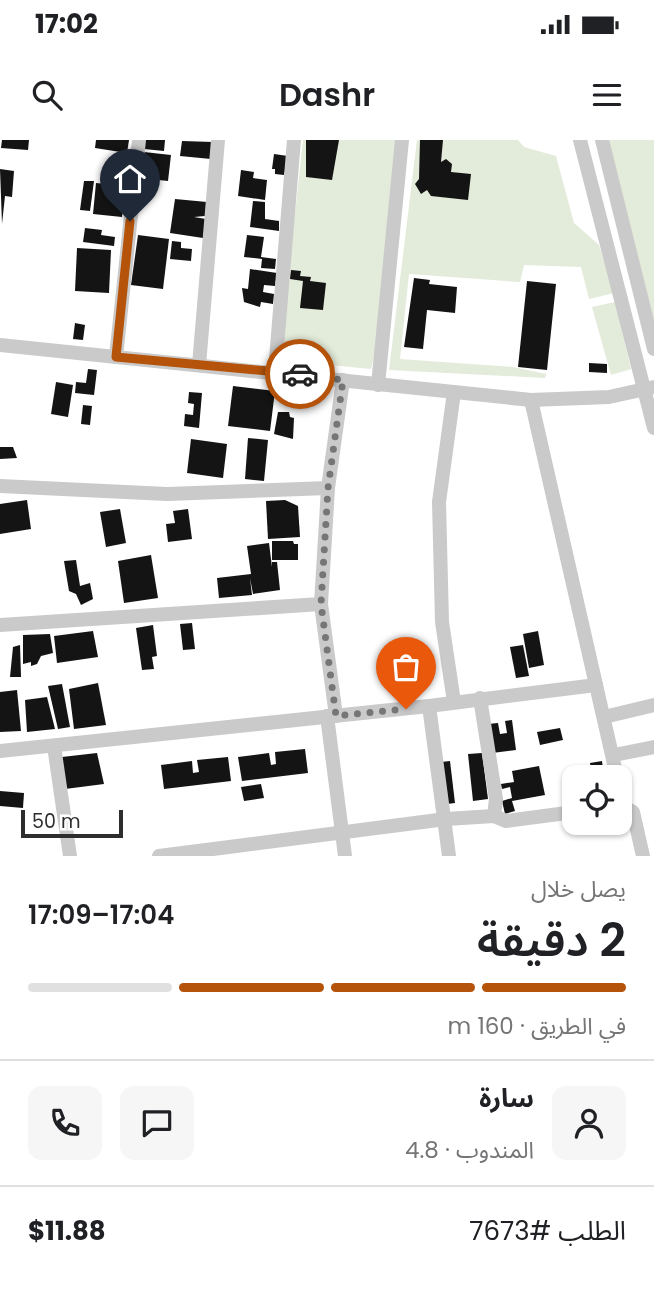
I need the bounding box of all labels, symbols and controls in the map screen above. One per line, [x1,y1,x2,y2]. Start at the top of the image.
text: 17:02 [35,6,98,42]
text: Dashr [279,72,375,117]
icon: search [28,76,66,114]
icon: menu [588,76,626,114]
pin [100,149,160,221]
icon: home [111,160,149,198]
courier [265,339,335,409]
icon: car [281,355,319,393]
pin [376,637,436,709]
icon: bag [387,648,425,686]
map controls [562,765,632,835]
button: locate [562,765,632,835]
scale bar [21,807,122,839]
text: 50 m [32,808,81,835]
text: يصل خلال [531,873,626,905]
text: 17:04–17:09 [28,897,174,933]
text: 2 دقيقة [477,908,626,972]
text: في الطريق · 160 m [448,1010,626,1042]
text: سارة [479,1080,534,1116]
button: phone [28,1086,102,1160]
button: chat [120,1086,194,1160]
button: person [552,1086,626,1160]
text: المندوب · 4.8 [405,1134,534,1166]
text: $11.88 [28,1213,106,1249]
text: الطلب #7673 [469,1213,626,1249]

